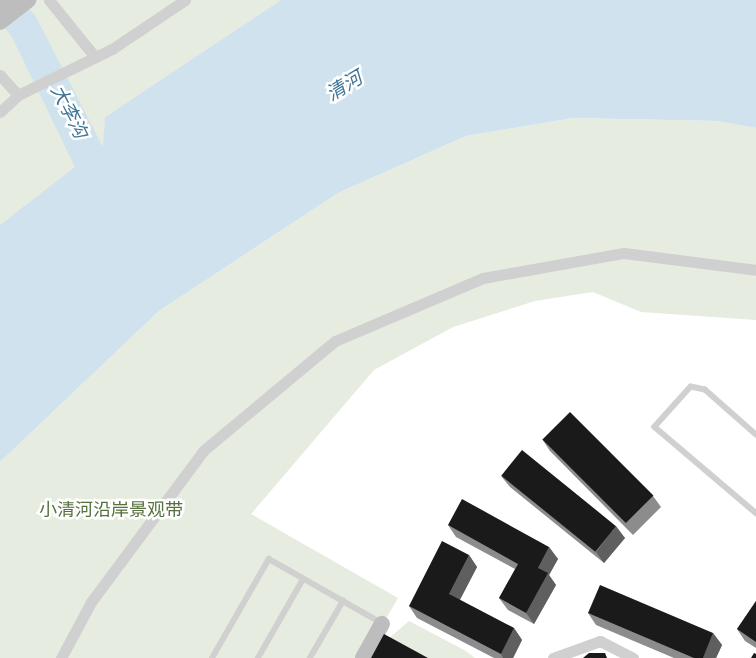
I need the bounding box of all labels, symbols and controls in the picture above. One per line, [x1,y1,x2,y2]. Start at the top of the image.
water label: 清河 [323,67,367,107]
water label: 大李沟 [45,81,91,143]
park label: 小清河沿岸景观带 [39,499,183,521]

